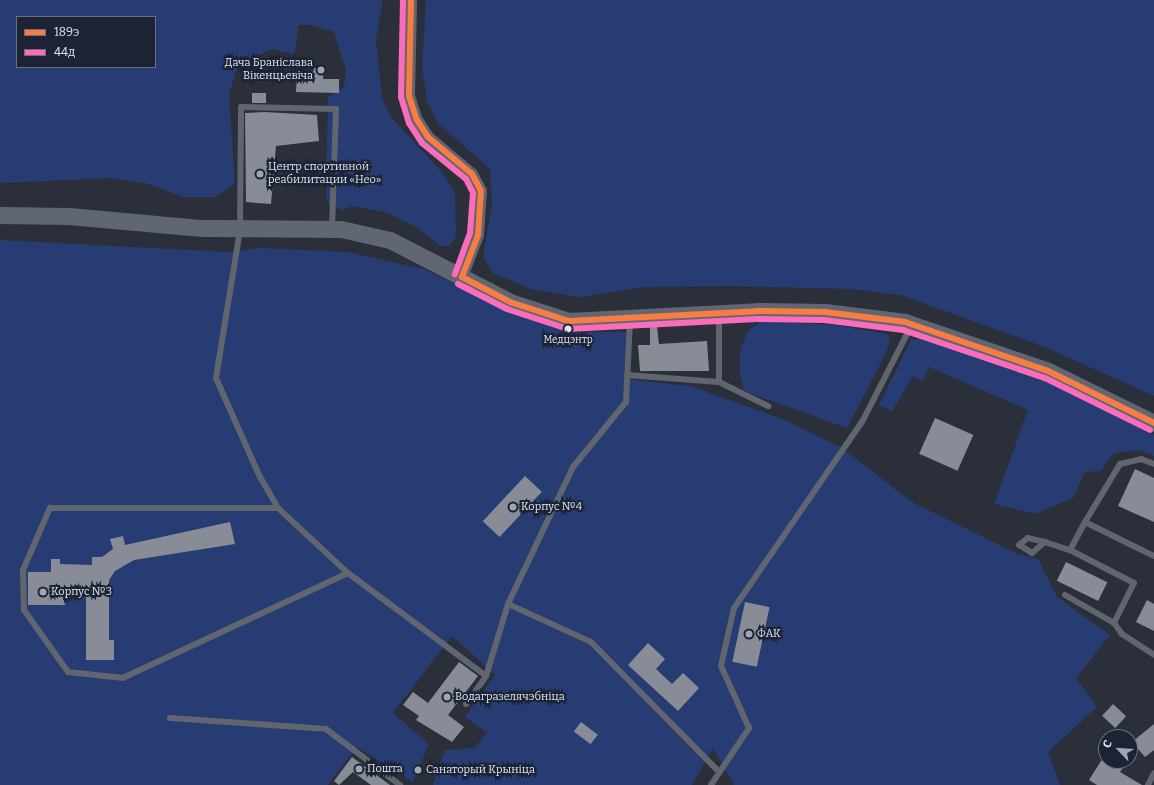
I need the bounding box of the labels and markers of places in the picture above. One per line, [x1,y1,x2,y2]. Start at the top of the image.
place label: Дача Браніслава Вікенцьевіча [225,57,313,83]
marker: Дача Браніслава Вікенцьевіча [316,65,326,75]
place label: Центр спортивной реабилитации «Нео» [268,161,381,187]
marker: Центр спортивной реабилитации «Нео» [255,169,265,179]
marker: Медцэнтр [563,324,573,334]
place label: Медцэнтр [543,335,593,347]
place label: Корпус №4 [521,500,582,514]
marker: Корпус №4 [508,502,518,512]
place label: Корпус №3 [51,585,112,599]
marker: Корпус №3 [38,587,48,597]
place label: ФАК [757,627,781,641]
marker: ФАК [744,629,754,639]
place label: Водагразелячэбніца [455,690,565,704]
marker: Водагразелячэбніца [442,692,452,702]
place label: Пошта [367,762,403,776]
place label: Санаторый Крыніца [426,763,535,777]
marker: Пошта [354,764,364,774]
marker: Санаторый Крыніца [413,765,423,775]

